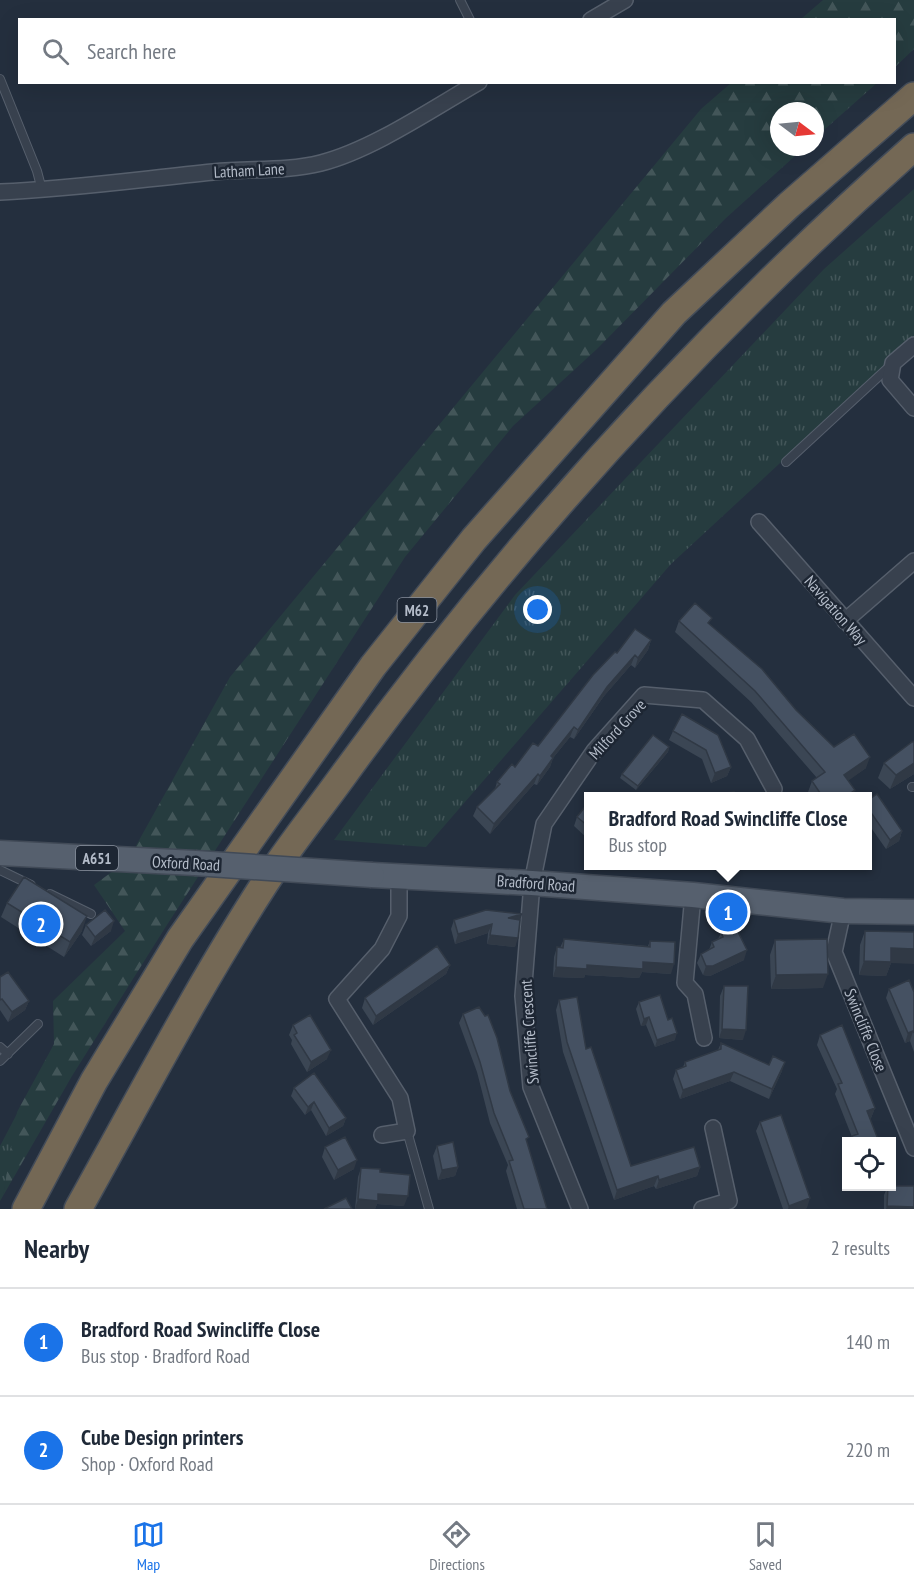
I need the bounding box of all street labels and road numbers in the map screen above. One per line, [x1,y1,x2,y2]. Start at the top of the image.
street label: Latham Lane [213,158,285,182]
street label: Navigation Way [800,571,872,649]
road number: M62 [398,598,436,622]
street label: Milford Grove [584,695,650,763]
road number: A651 [76,846,118,870]
street label: Oxford Road [152,851,220,875]
street label: Bradford Road [496,870,576,896]
street label: Swincliffe Crescent [515,978,543,1085]
street label: Swincliffe Close [840,986,892,1074]

